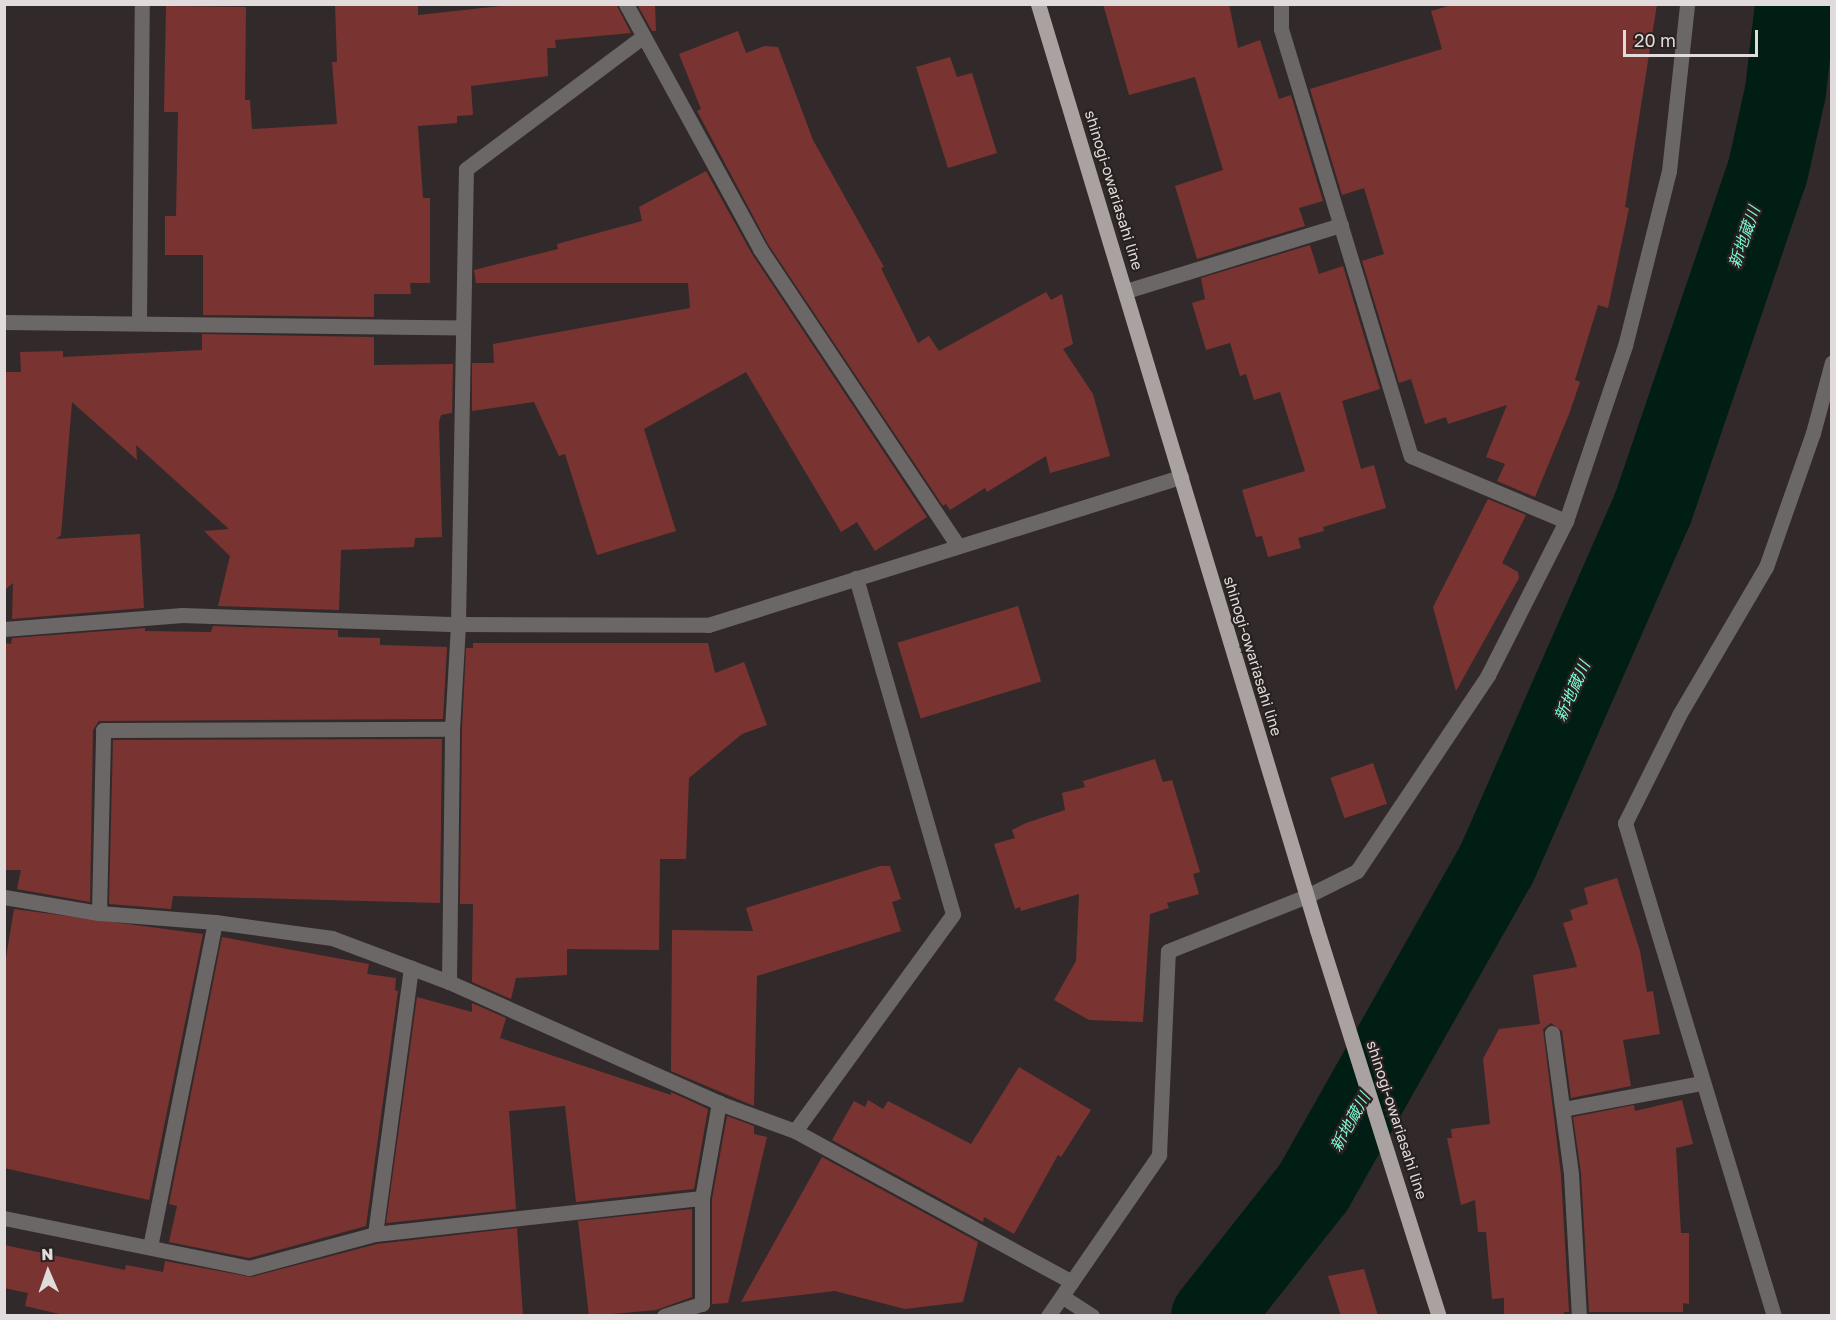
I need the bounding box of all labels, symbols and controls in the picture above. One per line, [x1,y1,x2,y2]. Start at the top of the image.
scale bar [1626,18,1761,56]
text: 20 m [1634,29,1676,51]
street label: shinogi-owariasahi line [1081,108,1147,272]
water label: 新地蔵川 [1725,204,1763,270]
street label: shinogi-owariasahi line [1220,574,1286,738]
water label: 新地蔵川 [1550,658,1594,724]
street label: shinogi-owariasahi line [1363,1038,1431,1202]
water label: 新地蔵川 [1326,1089,1374,1155]
north arrow [18,1242,78,1302]
text: N [41,1244,54,1264]

